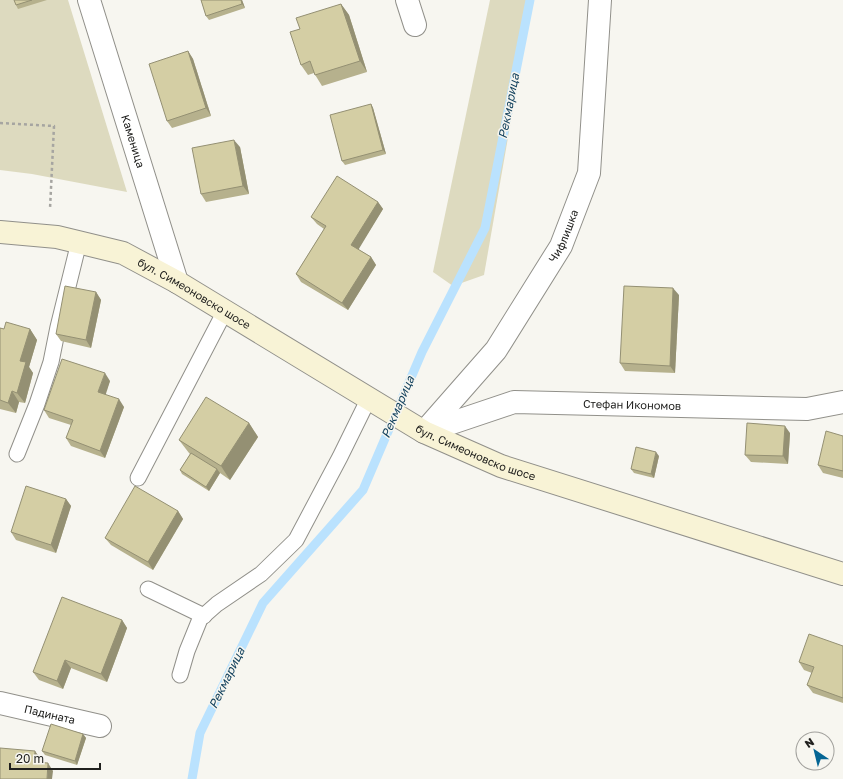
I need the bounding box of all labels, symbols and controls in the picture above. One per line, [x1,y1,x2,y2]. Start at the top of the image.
water label: Рекмарица [495,71,522,140]
street label: Каменица [119,113,148,169]
street label: Чифлишка [545,207,580,265]
street label: бул. Симеоновско шосе [136,255,253,331]
water label: Рекмарица [378,372,418,440]
street label: Стефан Икономов [583,397,681,412]
street label: бул. Симеоновско шосе [413,421,537,483]
water label: Рекмарица [205,644,248,711]
street label: Падината [23,702,77,726]
north arrow [795,731,835,771]
text: N [802,735,816,750]
scale bar [10,745,100,771]
text: 20 m [16,751,44,766]

